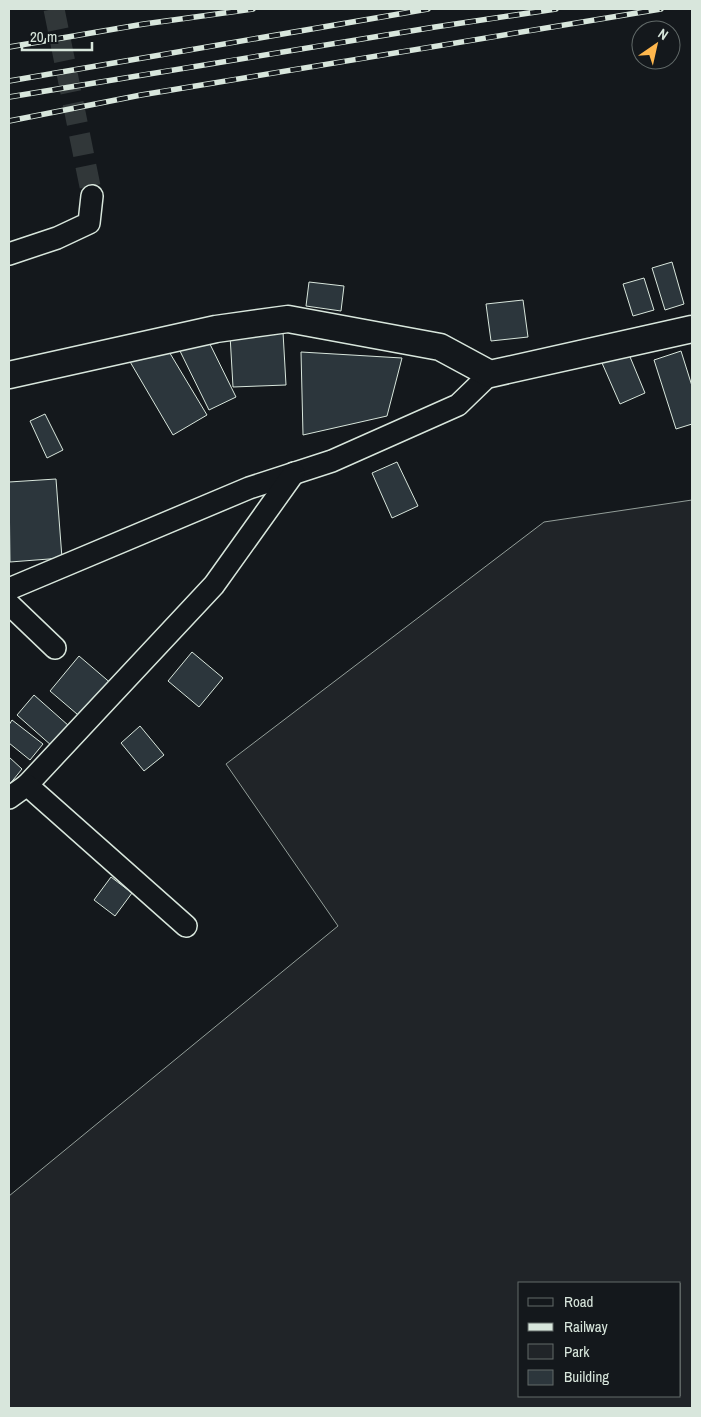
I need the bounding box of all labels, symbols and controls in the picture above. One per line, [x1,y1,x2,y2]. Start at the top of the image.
scale bar [22,20,92,52]
north arrow [631,20,681,70]
text: N [655,24,672,44]
text: 20 m [30,26,57,47]
legend [518,1282,681,1397]
text: Road [564,1291,593,1312]
text: Railway [564,1316,609,1337]
text: Park [564,1341,590,1362]
text: Building [564,1366,609,1387]

